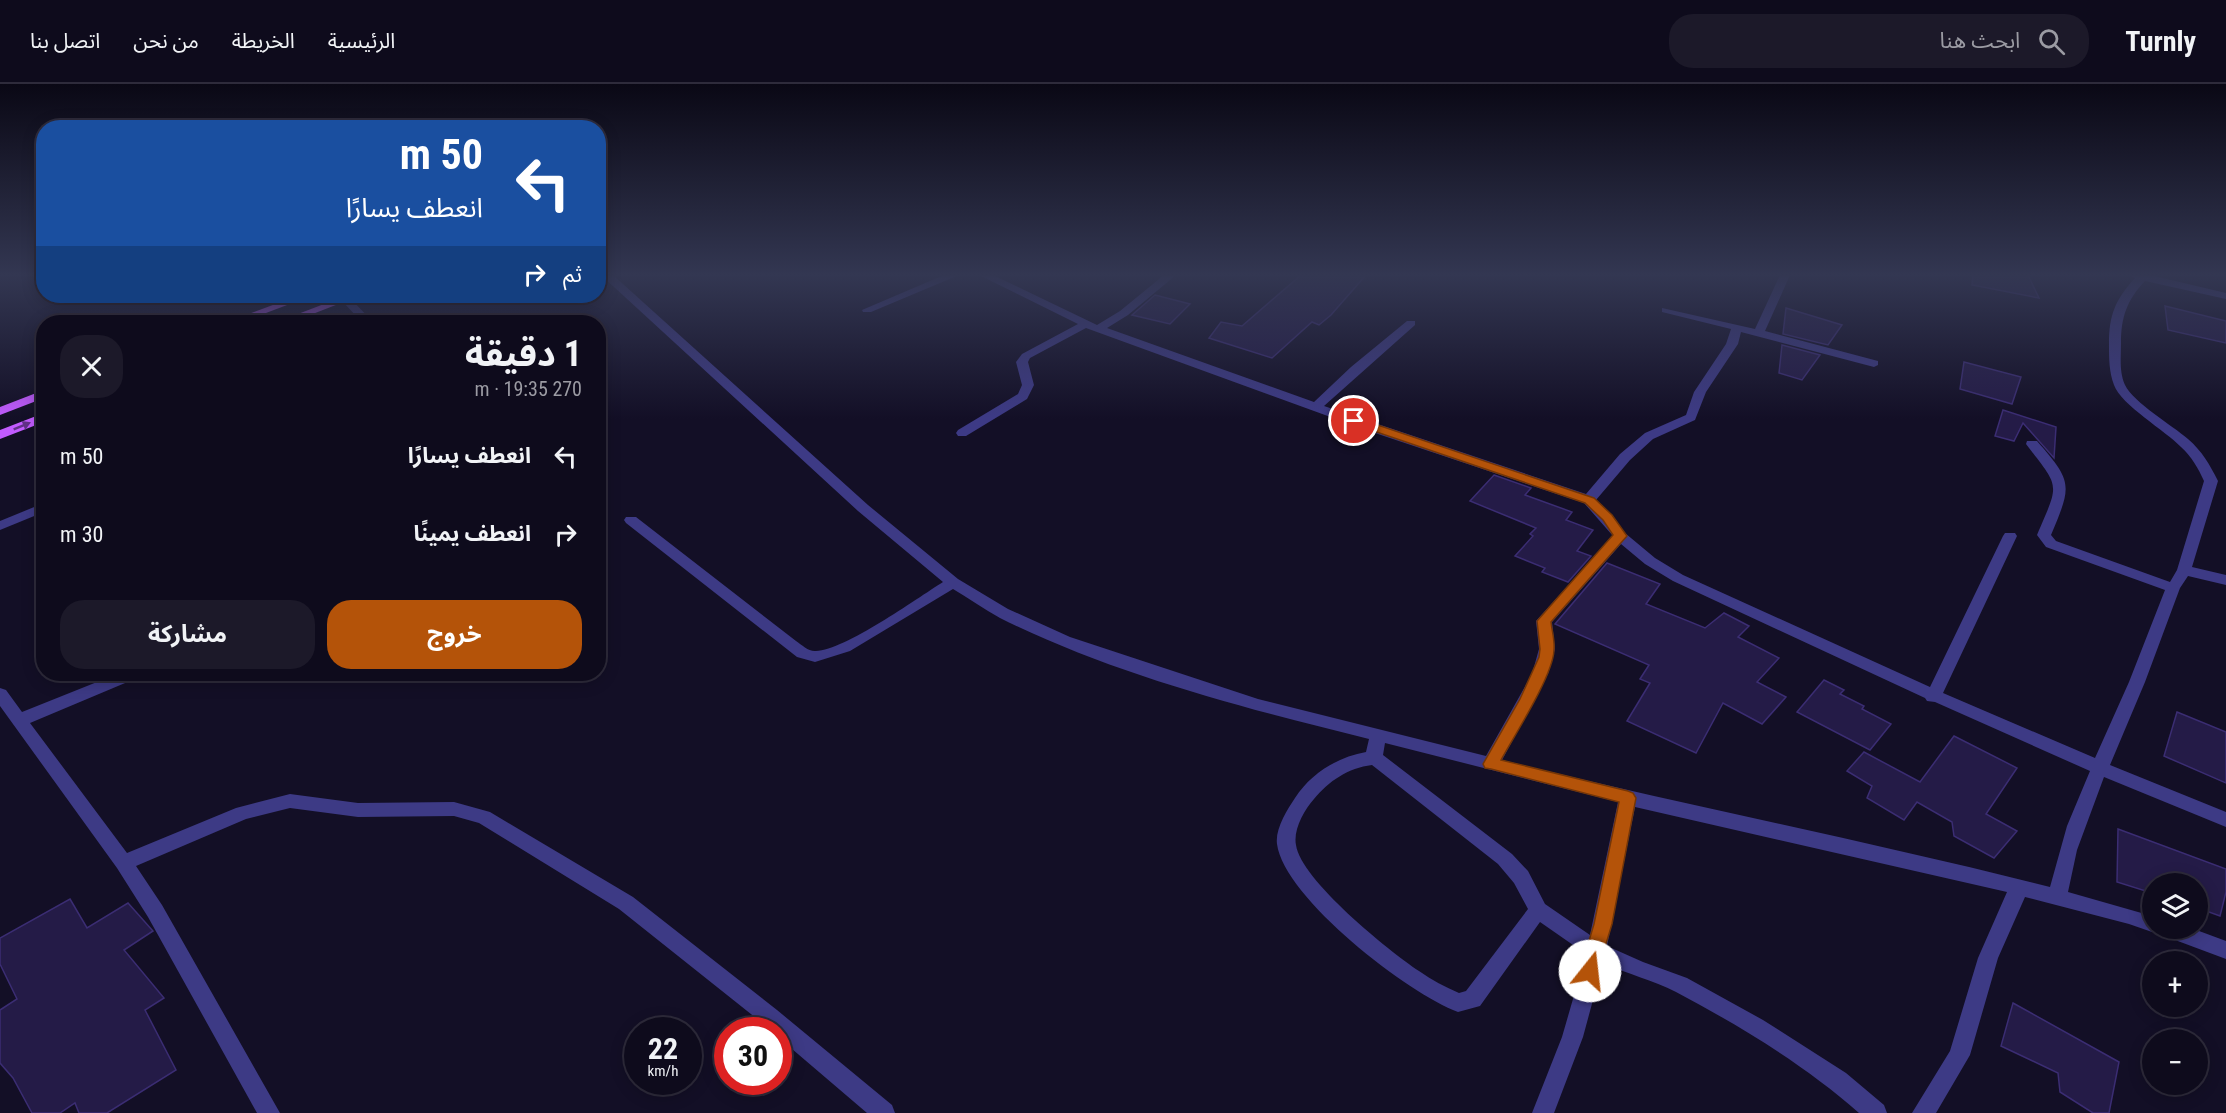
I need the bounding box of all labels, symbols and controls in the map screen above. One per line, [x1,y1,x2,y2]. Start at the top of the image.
search box [1669,14,2089,68]
icon: search [2035,25,2068,58]
text: Turnly [2125,25,2196,58]
text: ابحث هنا [1940,28,2020,53]
text: اتصل بنا [30,29,100,53]
text: من نحن [133,29,199,53]
text: الخريطة [232,29,295,53]
text: الرئيسية [328,29,395,53]
text: 50 m [400,130,483,179]
icon: left [504,144,582,222]
text: انعطف يسارًا [346,192,483,224]
icon: right [518,258,551,291]
text: ثم [563,262,582,287]
text: 1 دقيقة [465,333,582,375]
button: close [60,335,123,398]
text: 270 m · 19:35 [475,377,582,401]
pin [1328,395,1379,446]
icon: arrive [1337,404,1370,437]
one-way arrow [13,421,31,431]
icon: left [549,440,582,473]
text: انعطف يسارًا [408,443,531,468]
text: 50 m [60,444,103,469]
icon: right [549,518,582,551]
text: انعطف يمينًا [413,521,531,546]
text: 30 m [60,522,103,547]
button: مشاركة [60,600,315,669]
button: خروج [327,600,582,669]
map controls [2142,873,2208,1095]
button: layers [2142,873,2208,939]
position arrow [1558,939,1622,1003]
button: + [2142,951,2208,1017]
speed limit sign: 30 [714,1017,792,1095]
button: − [2142,1029,2208,1095]
text: 22 [648,1031,678,1066]
text: km/h [648,1062,678,1080]

